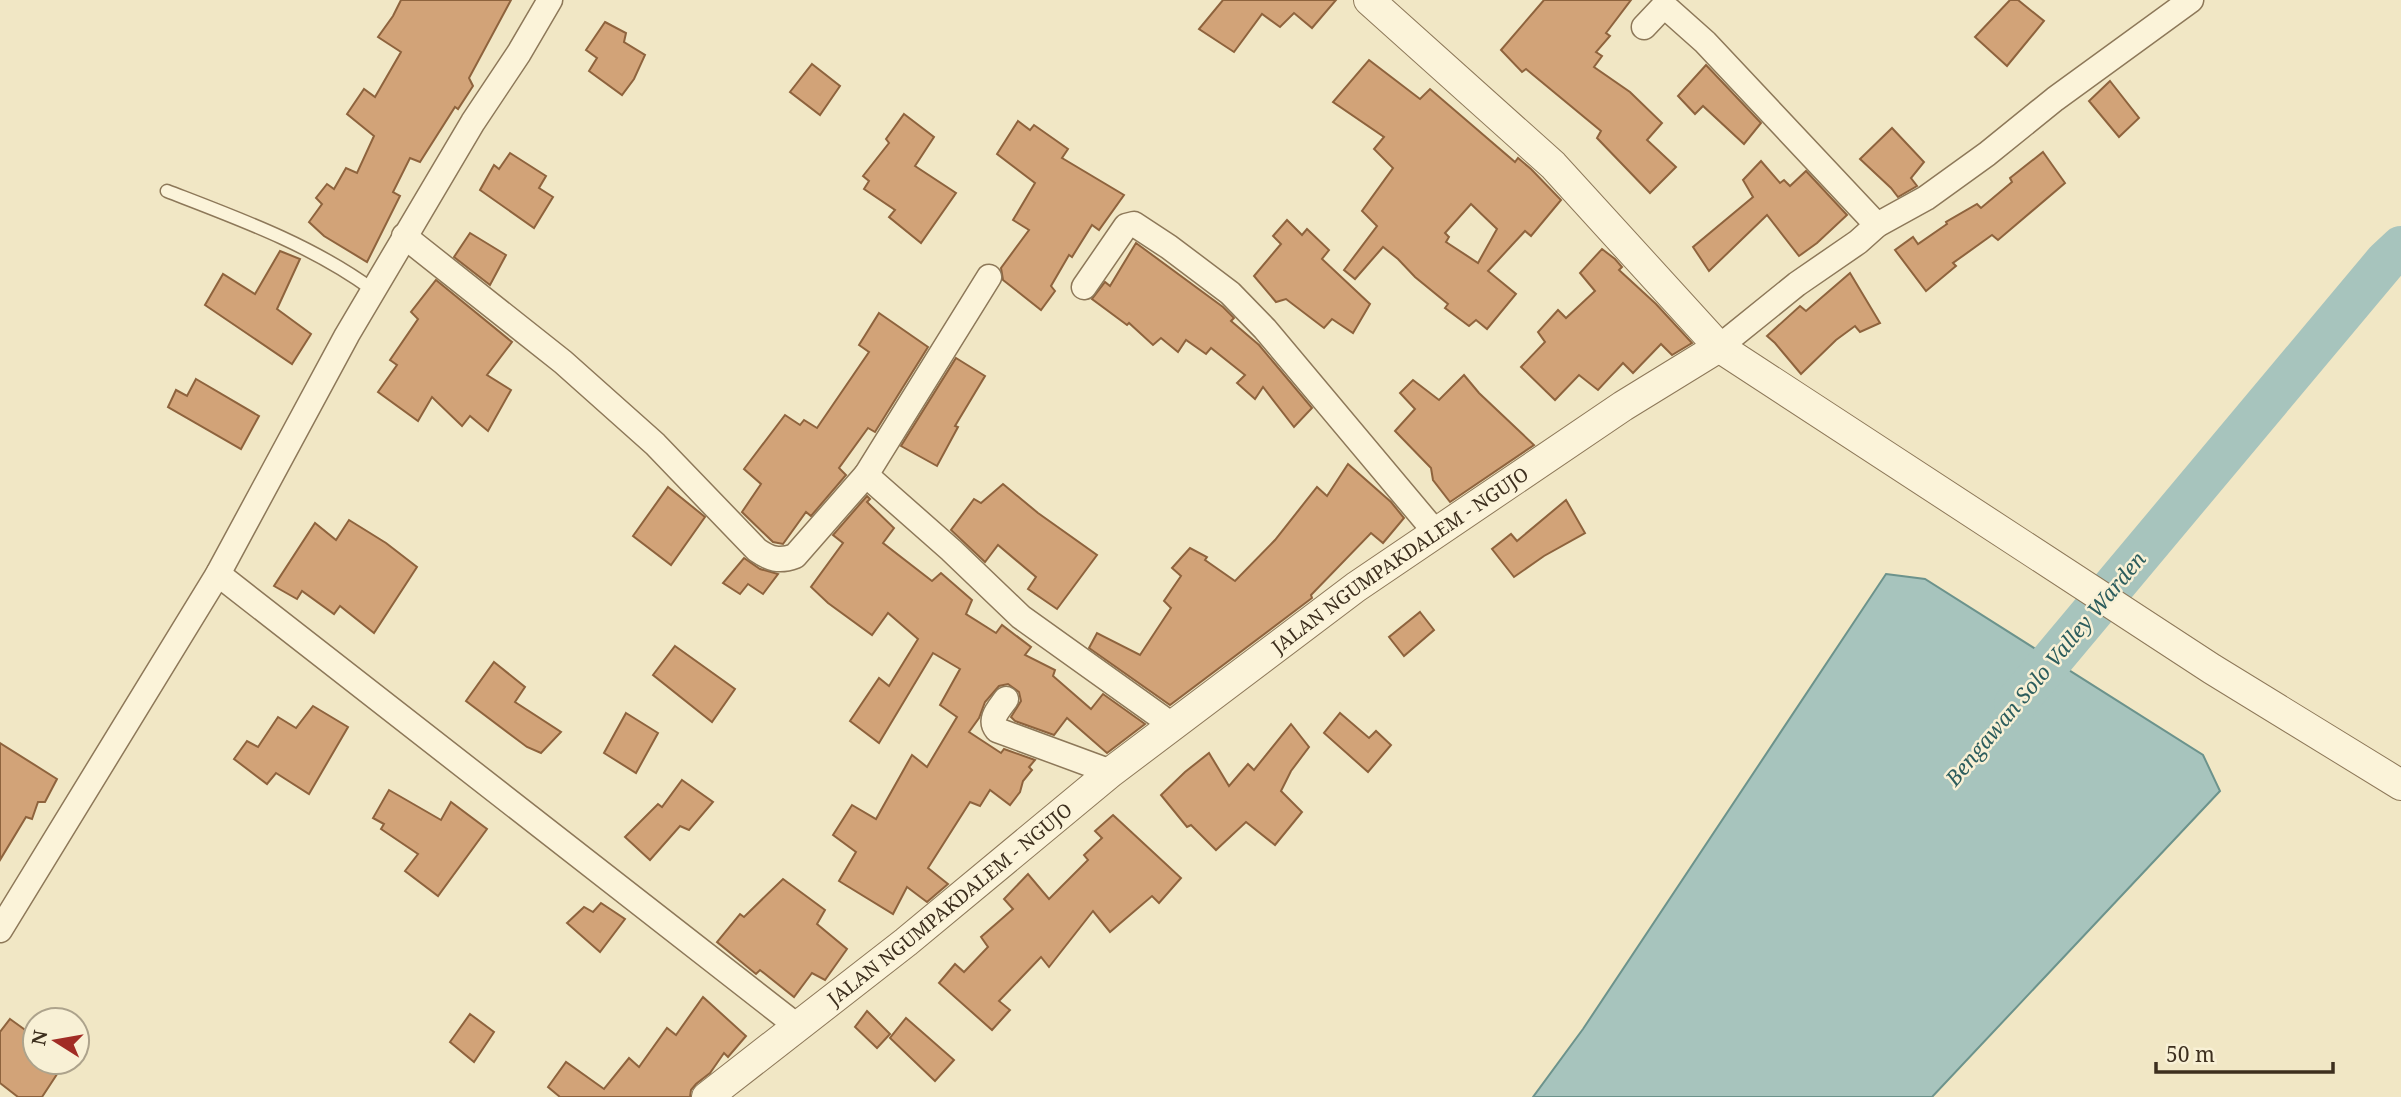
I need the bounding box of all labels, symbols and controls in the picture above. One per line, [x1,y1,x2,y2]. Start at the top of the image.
street label: JALAN NGUMPAKDALEM - NGUJO [1265,461,1534,660]
water label: Bengawan Solo Valley Warden [1938,545,2152,792]
street label: JALAN NGUMPAKDALEM - NGUJO [821,797,1077,1012]
north arrow [21,1006,91,1076]
text: N [25,1028,54,1048]
scale bar [2156,1030,2333,1074]
text: 50 m [2166,1040,2215,1068]

